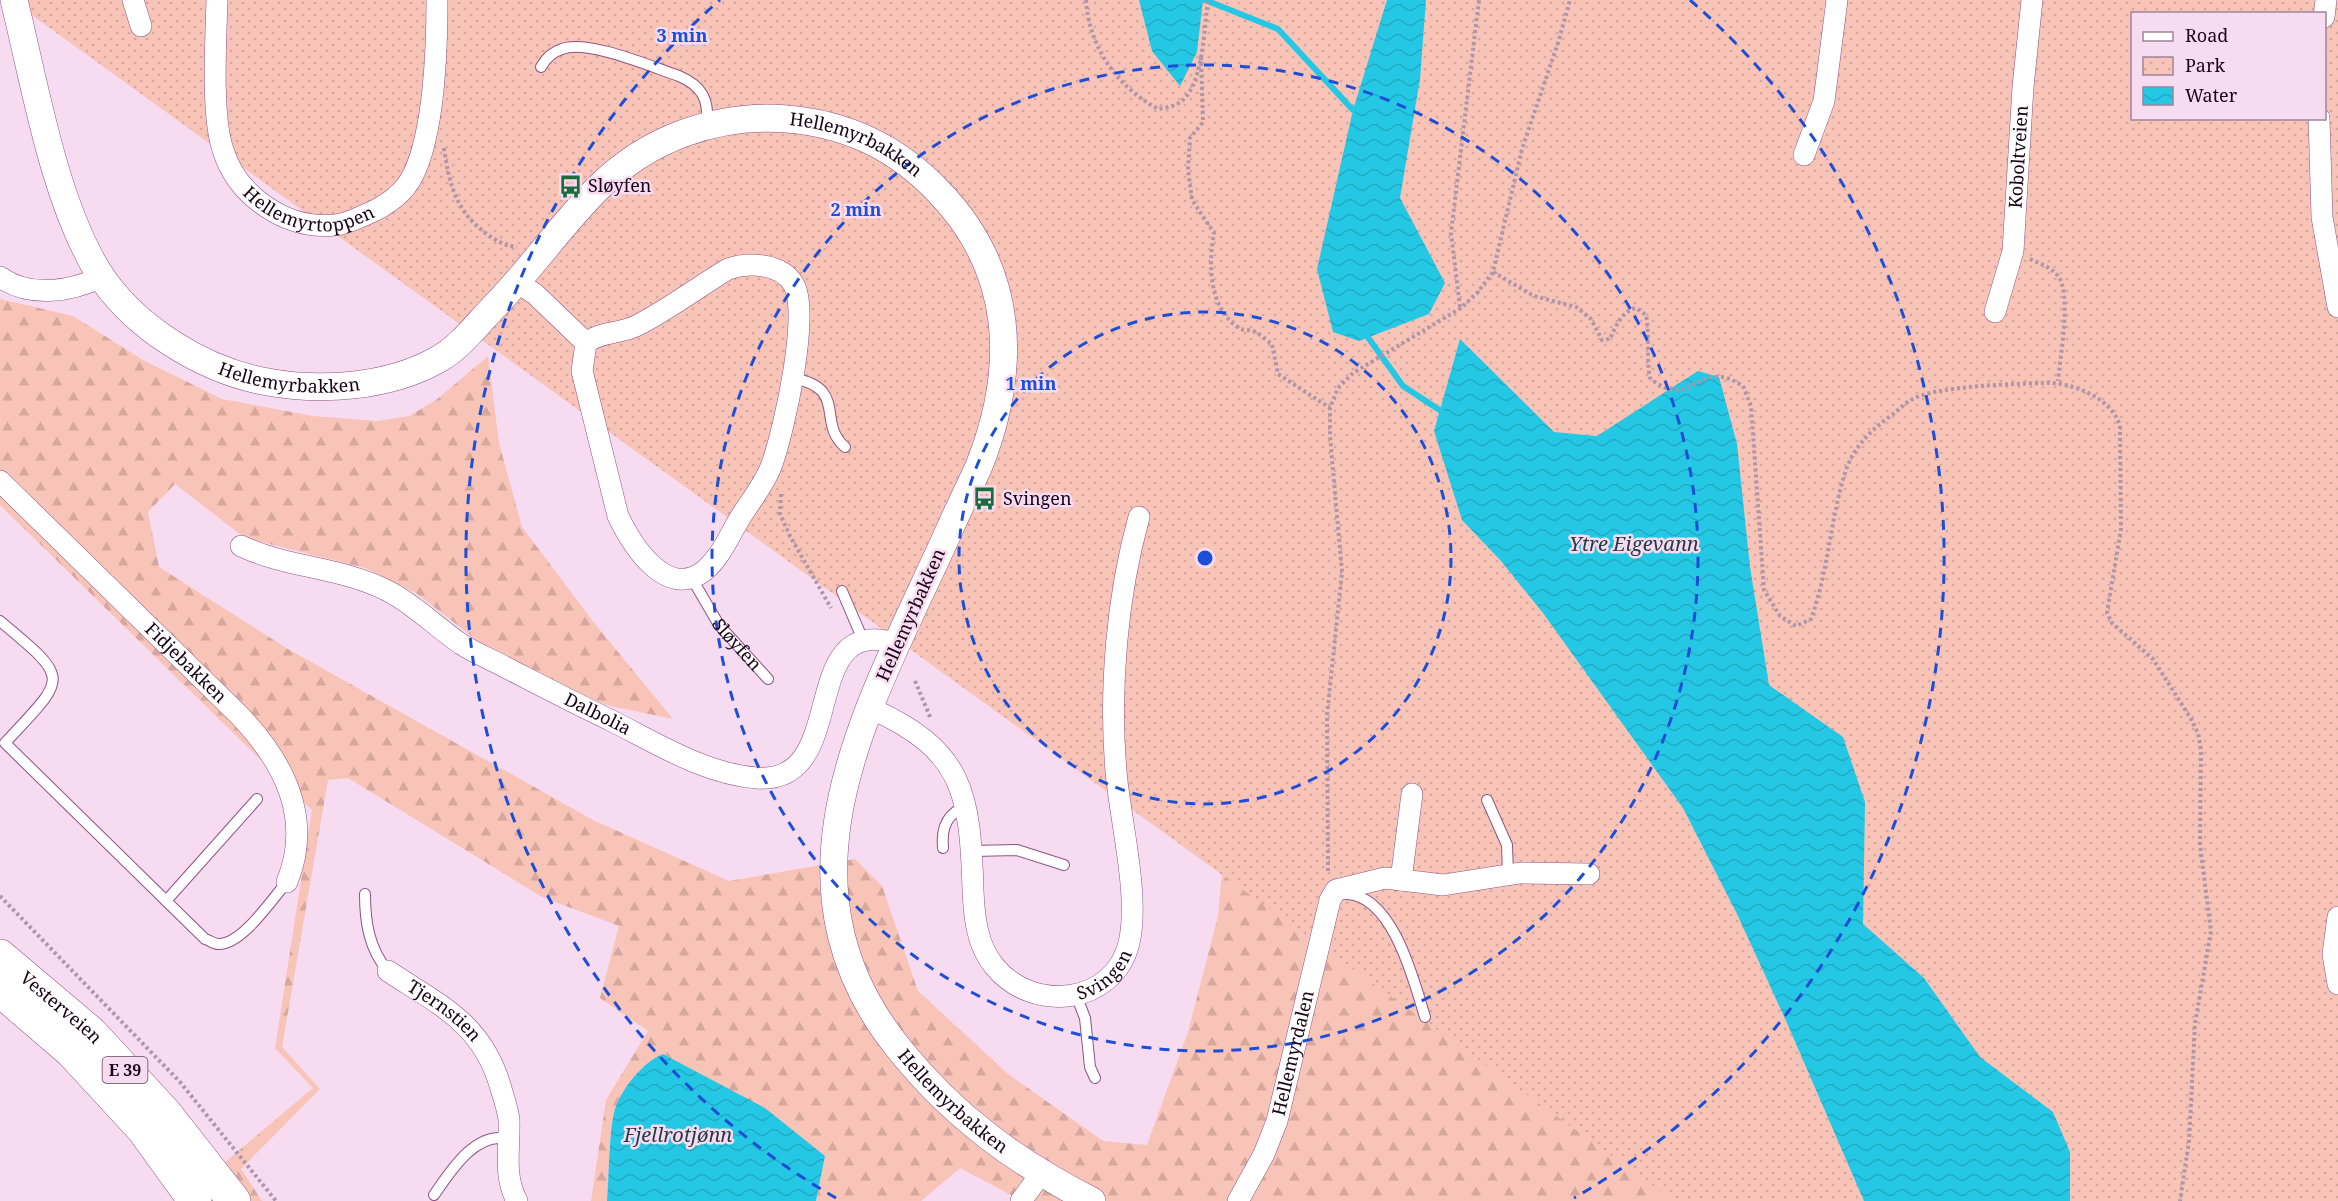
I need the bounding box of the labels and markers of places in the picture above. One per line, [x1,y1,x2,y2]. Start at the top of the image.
bus stop icon: Sløyfen [557,173,583,199]
place label: Sløyfen [588,173,652,197]
bus stop icon: Svingen [972,486,998,512]
place label: Svingen [1003,486,1072,510]
centre of rings [1195,548,1215,568]

